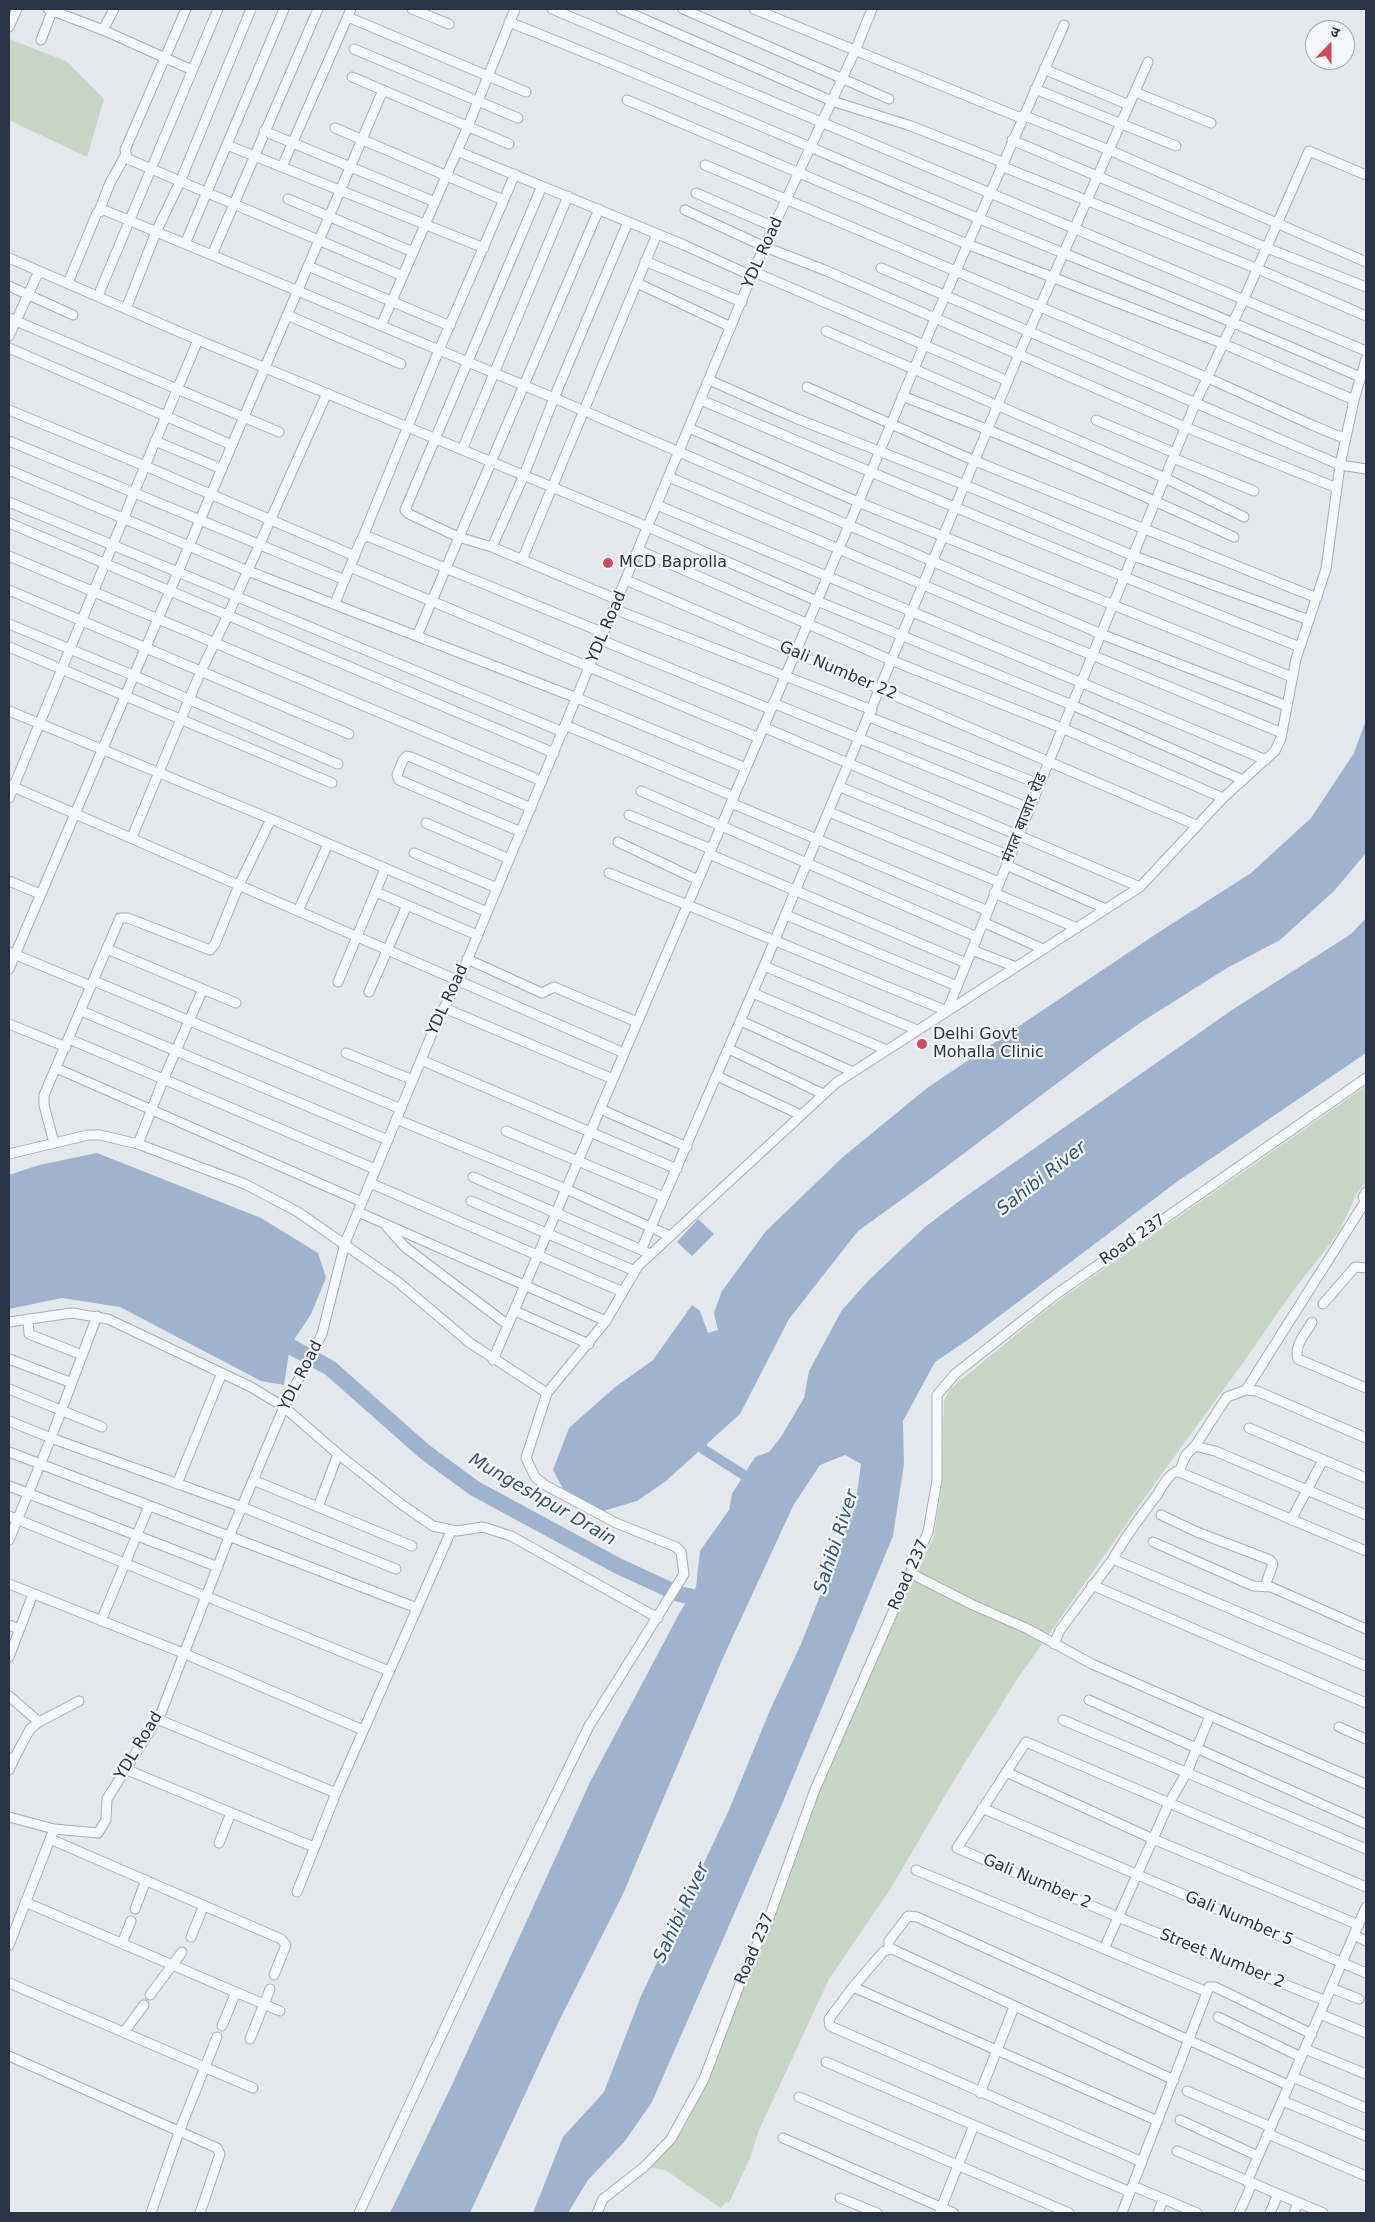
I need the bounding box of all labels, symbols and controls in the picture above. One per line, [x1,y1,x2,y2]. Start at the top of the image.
north arrow [1305,20,1355,70]
text: उ [1328,23,1342,41]
street label: YDL Road [739,214,787,292]
place label: MCD Baprolla [619,553,727,573]
marker: MCD Baprolla [601,556,615,570]
street label: YDL Road [583,588,631,666]
street label: Gali Number 22 [776,638,900,704]
street label: मंगल बाजार रोड [998,771,1052,865]
street label: YDL Road [423,961,473,1039]
place label: Delhi Govt Mohalla Clinic [933,1025,1044,1063]
marker: Delhi Govt Mohalla Clinic [915,1037,929,1051]
water label: Sahibi River [993,1137,1091,1221]
street label: Road 237 [1096,1210,1170,1270]
street label: YDL Road [275,1338,327,1414]
water label: Mungeshpur Drain [465,1449,619,1551]
water label: Sahibi River [810,1487,864,1597]
street label: Road 237 [885,1536,933,1614]
street label: YDL Road [111,1708,167,1784]
street label: Gali Number 2 [980,1851,1094,1913]
water label: Sahibi River [649,1860,715,1966]
street label: Gali Number 5 [1182,1888,1296,1950]
street label: Road 237 [731,1910,779,1988]
street label: Street Number 2 [1157,1925,1287,1993]

